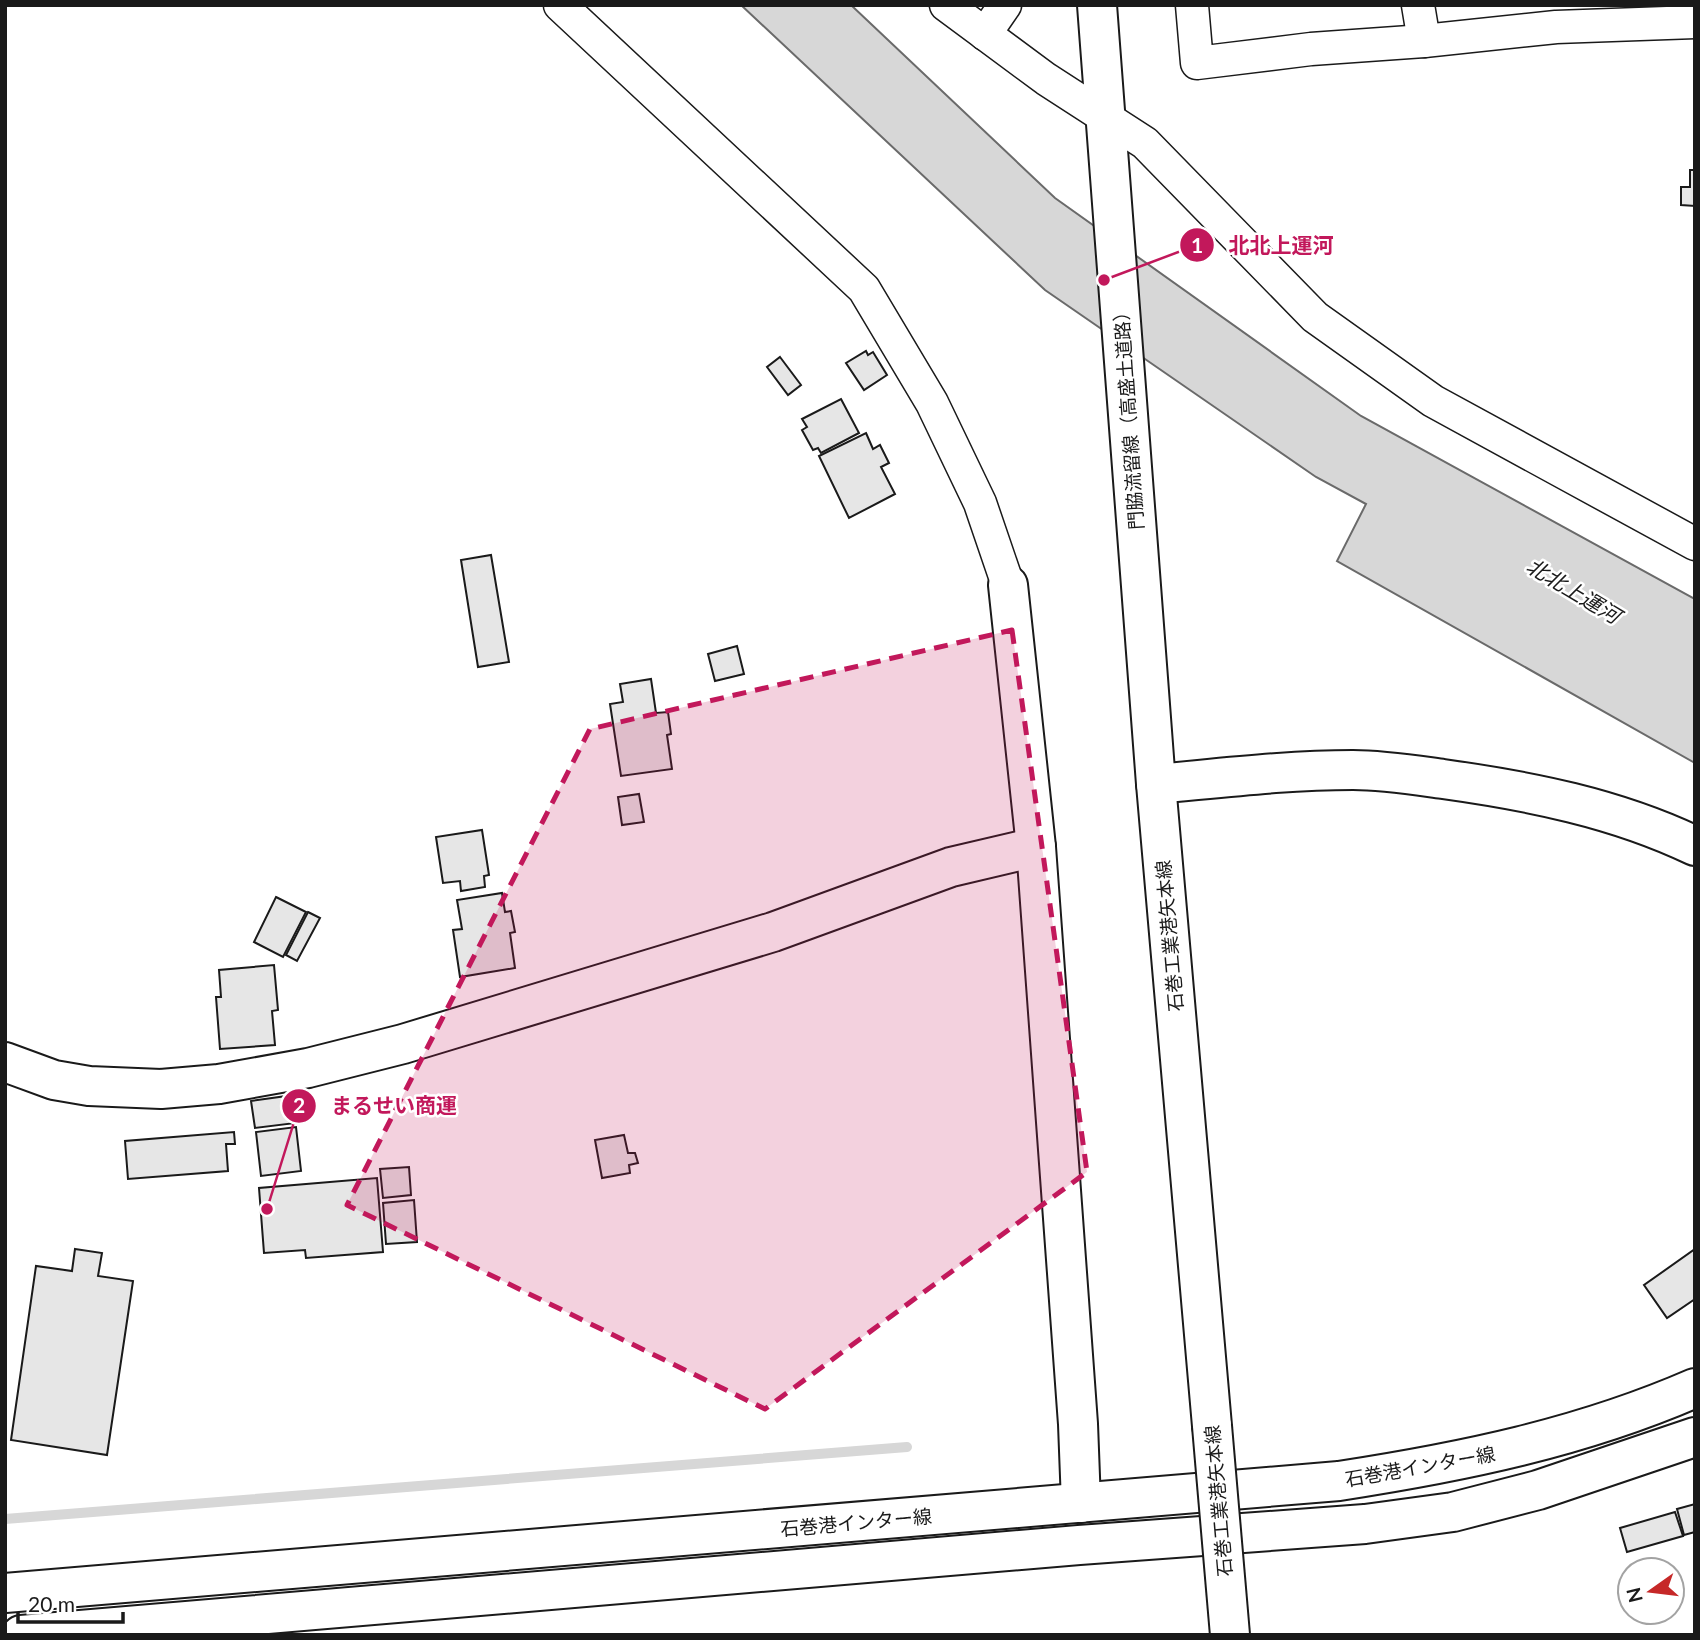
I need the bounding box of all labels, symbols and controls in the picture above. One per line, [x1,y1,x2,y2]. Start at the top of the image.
callout: 北北上運河 [1180,224,1348,266]
text: 1 [1191,232,1203,257]
text: 北北上運河 [1229,232,1334,257]
street label: 門脇流留線（高盛土道路） [1109,301,1147,531]
water label: 北北上運河 [1523,552,1629,630]
street label: 石巻工業港矢本線 [1151,859,1187,1013]
callout: まるせい商運 [282,1085,471,1127]
text: 2 [293,1092,305,1117]
text: まるせい商運 [331,1092,457,1117]
street label: 石巻工業港矢本線 [1200,1424,1236,1578]
street label: 石巻港インター線 [1343,1441,1497,1491]
street label: 石巻港インター線 [779,1504,933,1540]
north arrow [1616,1556,1686,1626]
scale bar [18,1580,122,1624]
text: N [1621,1585,1647,1605]
text: 20 m [28,1591,75,1616]

